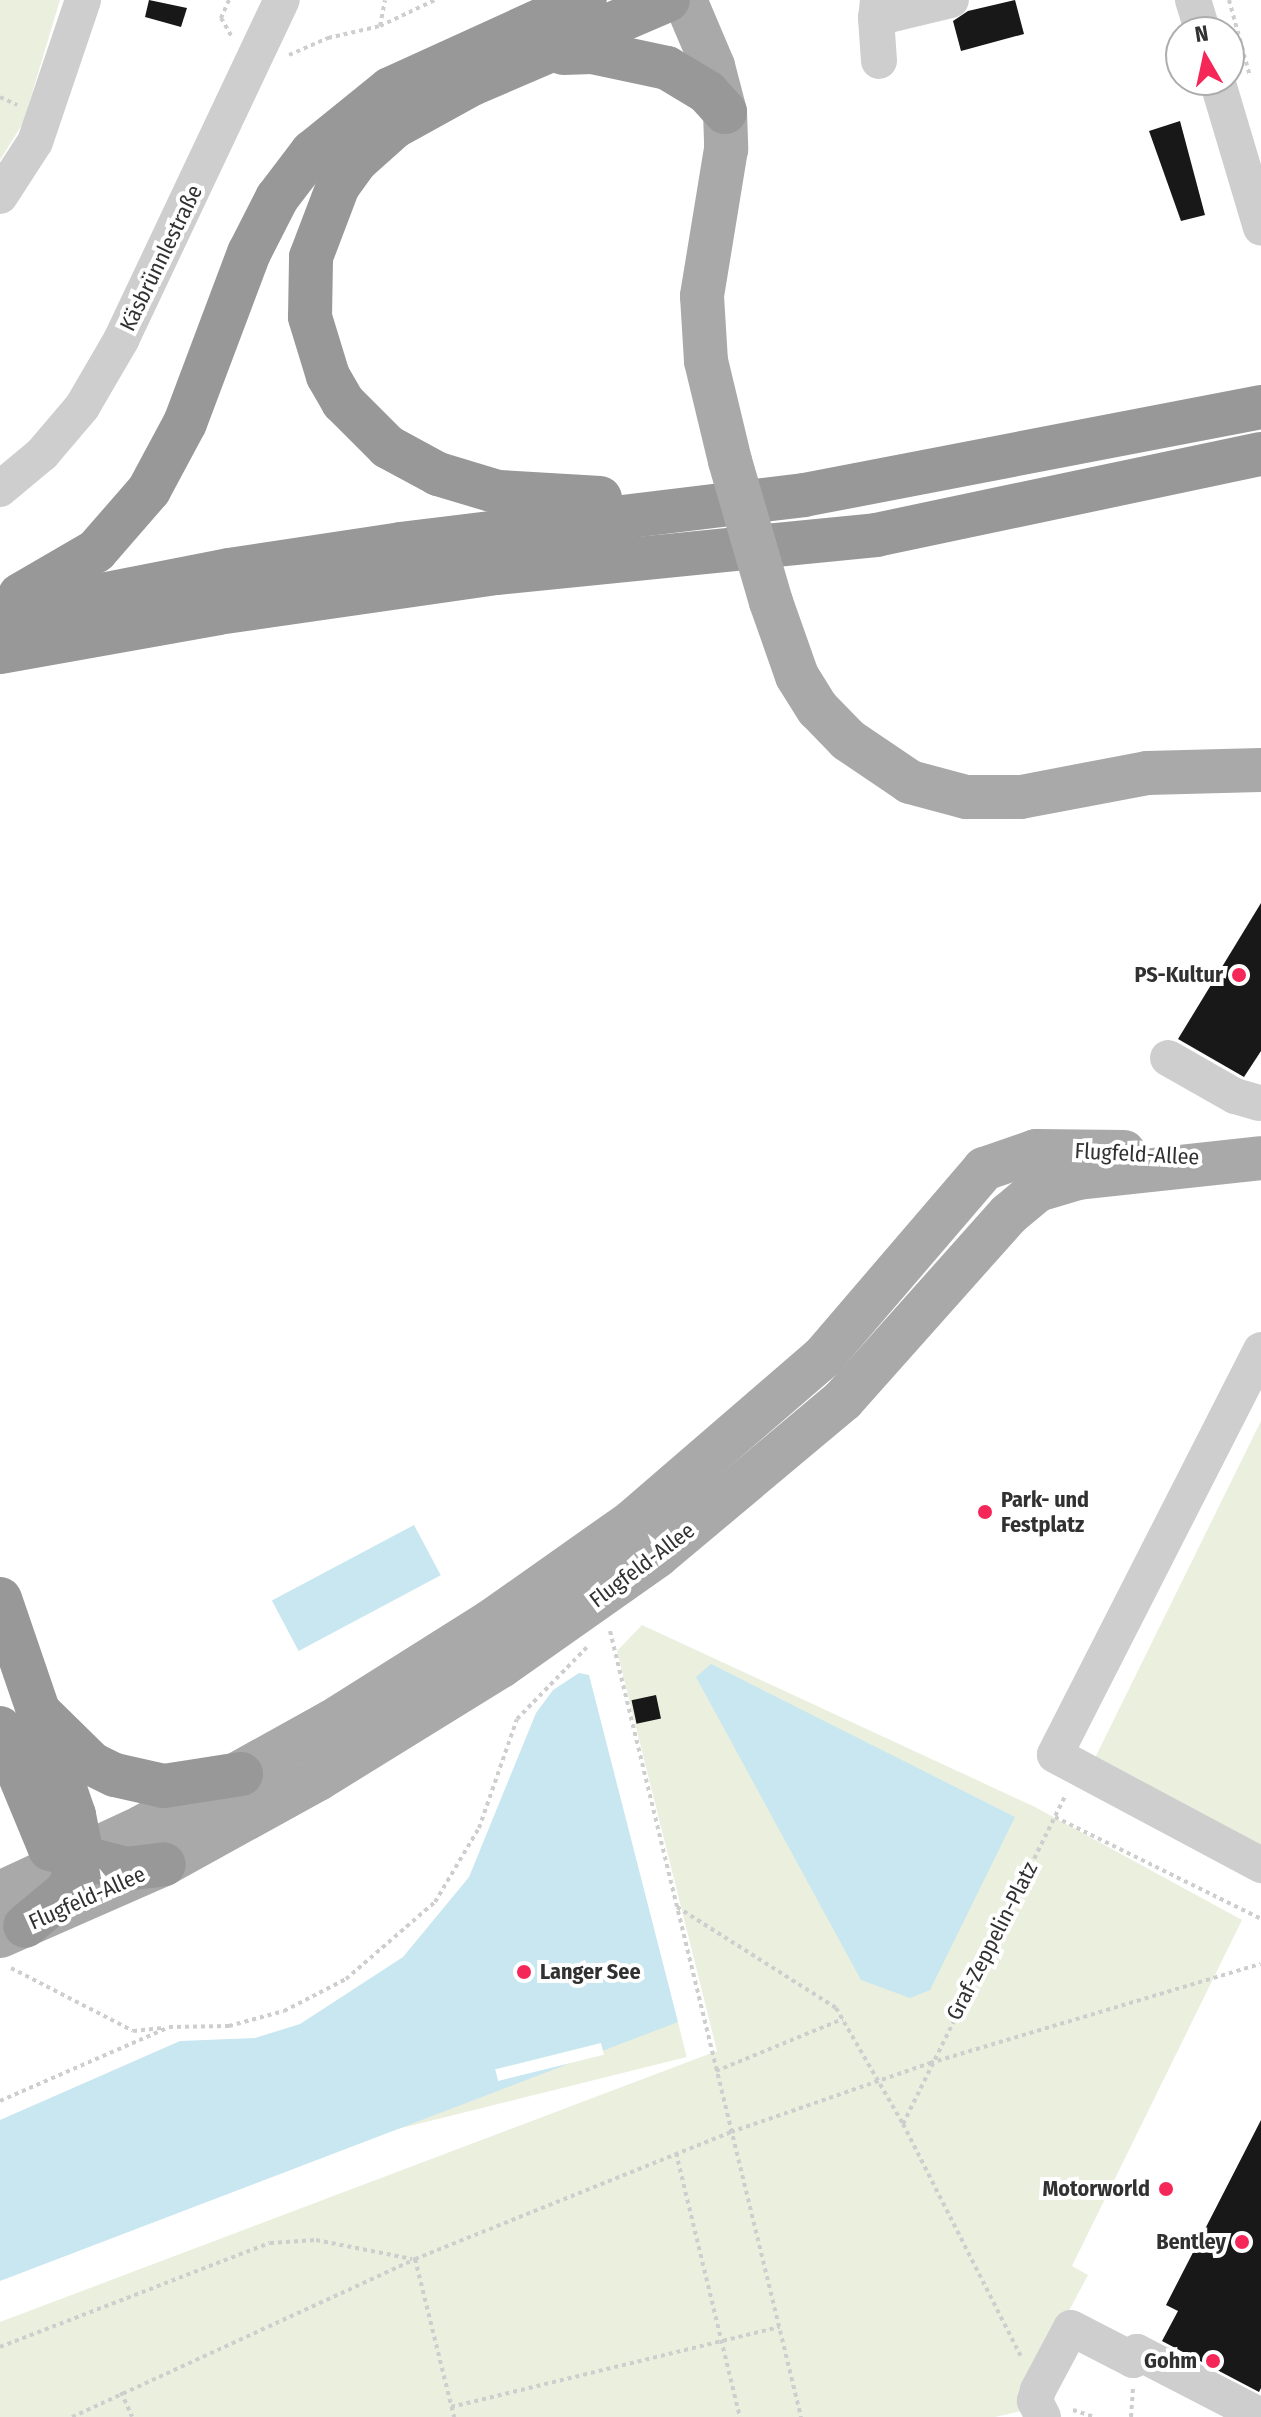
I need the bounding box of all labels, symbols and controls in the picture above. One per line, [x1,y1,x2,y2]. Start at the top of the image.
north arrow [1165,16,1245,96]
text: N [1193,19,1210,48]
street label: Käsbrünnlestraße [114,181,208,335]
place label: PS-Kultur [1135,962,1223,988]
marker: PS-Kultur [1230,966,1248,984]
street label: Flugfeld-Allee [1074,1138,1200,1170]
place label: Park- und Festplatz [1001,1486,1089,1538]
marker: Park- und Festplatz [976,1503,994,1521]
street label: Flugfeld-Allee [584,1517,700,1613]
street label: Graf-Zeppelin-Platz [941,1858,1043,2024]
street label: Flugfeld-Allee [25,1861,149,1935]
place label: Langer See [540,1959,641,1985]
marker: Langer See [515,1963,533,1981]
place label: Motorworld [1042,2176,1150,2202]
marker: Motorworld [1157,2180,1175,2198]
place label: Bentley [1156,2229,1226,2255]
marker: Bentley [1233,2233,1251,2251]
place label: Gohm [1144,2348,1197,2374]
marker: Gohm [1204,2352,1222,2370]

